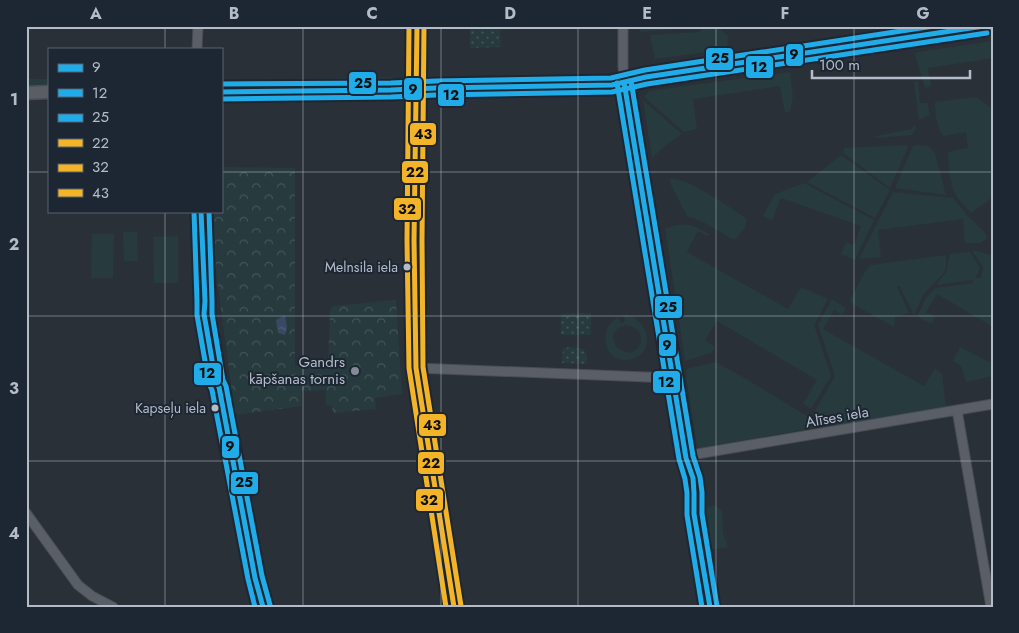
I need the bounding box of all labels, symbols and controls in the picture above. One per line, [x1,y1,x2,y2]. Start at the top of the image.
text: A [89,2,102,25]
text: B [229,2,239,25]
text: C [366,2,378,25]
text: D [504,2,516,25]
text: E [642,2,652,25]
text: F [781,2,789,25]
text: G [916,2,930,25]
line badge: 9 [785,43,804,67]
text: 9 [789,44,799,64]
line badge: 25 [705,47,734,71]
legend [48,48,222,212]
text: 25 [711,48,729,68]
scale bar [812,48,969,80]
text: 100 m [819,54,860,76]
line badge: 12 [745,55,774,79]
text: 9 [92,56,101,78]
text: 12 [751,57,767,77]
line badge: 25 [348,71,377,95]
text: 25 [354,73,372,93]
line badge: 9 [403,77,423,101]
text: 9 [408,79,418,99]
text: 12 [92,82,107,104]
line badge: 12 [437,83,465,107]
text: 12 [443,85,459,105]
text: 1 [10,88,18,111]
text: 25 [92,106,109,128]
line badge: 43 [409,122,437,146]
text: 43 [414,124,433,144]
text: 22 [92,132,109,154]
text: 32 [92,156,109,178]
line badge: 22 [401,160,429,184]
text: 22 [406,162,424,182]
text: 43 [92,182,109,204]
line badge: 32 [393,197,422,221]
text: 32 [398,199,416,219]
text: 2 [9,233,19,256]
place label: Melnsila iela [325,257,398,277]
marker: Melnsila iela [402,262,412,272]
line badge: 25 [654,295,683,319]
text: 25 [659,297,677,317]
line badge: 9 [658,333,677,357]
text: 9 [662,335,672,355]
place label: Gandrs kāpšanas tornis [249,351,345,390]
line badge: 12 [193,362,222,386]
text: 12 [199,363,215,383]
marker: Gandrs kāpšanas tornis [349,365,361,377]
line badge: 12 [652,370,681,394]
text: 12 [658,372,674,392]
text: 3 [9,377,19,400]
place label: Kapseļu iela [135,398,206,419]
street label: Alīses iela [804,401,870,433]
marker: Kapseļu iela [210,403,220,413]
line badge: 43 [418,413,447,437]
text: 43 [423,415,442,435]
line badge: 9 [221,435,240,459]
text: 9 [225,436,235,456]
line badge: 22 [417,451,445,475]
text: 22 [422,453,440,473]
line badge: 25 [230,471,259,495]
text: 25 [235,472,253,492]
line badge: 32 [415,488,444,512]
text: 32 [420,490,438,510]
text: 4 [8,522,20,545]

